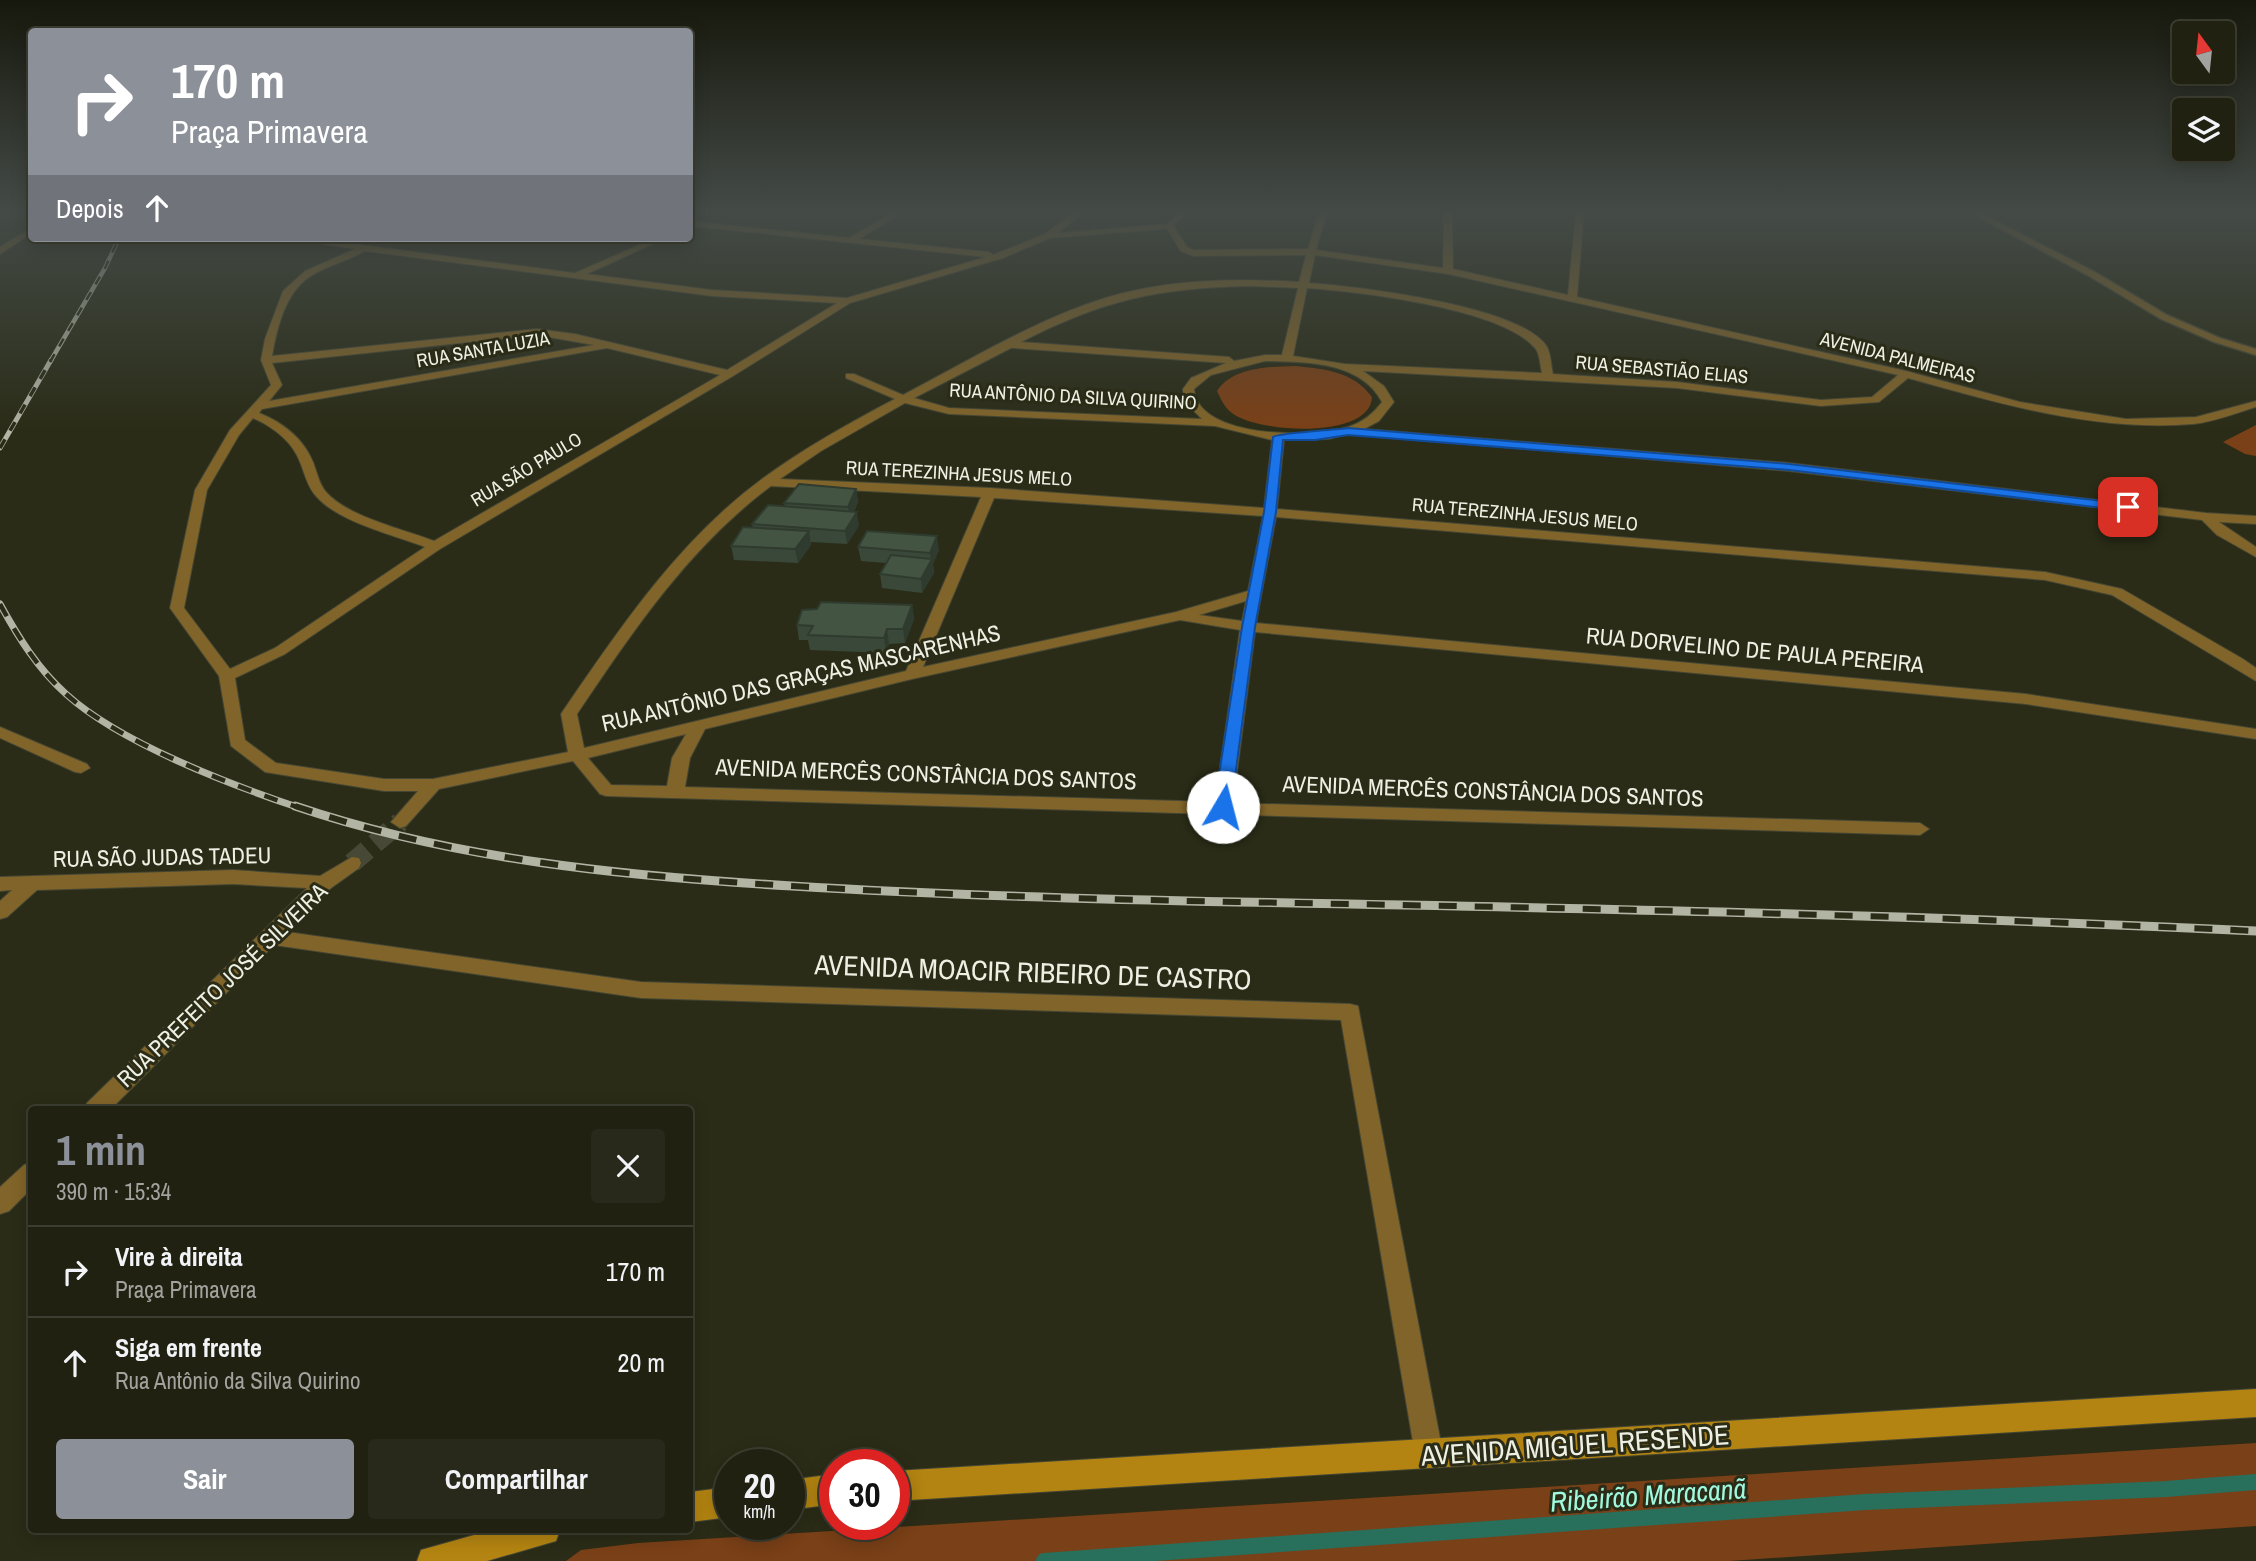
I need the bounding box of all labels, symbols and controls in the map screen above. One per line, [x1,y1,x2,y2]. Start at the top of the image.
north arrow [2172,21,2235,84]
map controls [2172,21,2235,161]
text: 170 m [171,47,285,113]
icon: right [56,56,147,147]
button: layers [2172,98,2235,161]
text: Praça Primavera [171,110,368,153]
icon: ahead [138,189,176,227]
text: Depois [56,191,124,226]
street label: RUA SANTA LUZIA [414,324,552,374]
street label: AVENIDA PALMEIRAS [1817,325,1978,389]
street label: RUA SEBASTIÃO ELIAS [1575,349,1749,389]
street label: RUA ANTÔNIO DA SILVA QUIRINO [949,377,1197,415]
street label: RUA SÃO PAULO [466,426,586,512]
street label: RUA TEREZINHA JESUS MELO [845,454,1073,492]
pin [2098,477,2158,537]
icon: arrive [2109,488,2147,526]
street label: RUA TEREZINHA JESUS MELO [1411,491,1639,537]
street label: RUA ANTÔNIO DAS GRAÇAS MASCARENHAS [598,616,1003,739]
street label: RUA DORVELINO DE PAULA PEREIRA [1585,619,1926,680]
street label: AVENIDA MERCÊS CONSTÂNCIA DOS SANTOS [714,751,1137,796]
street label: AVENIDA MERCÊS CONSTÂNCIA DOS SANTOS [1281,768,1704,813]
position arrow [1186,770,1260,844]
street label: RUA SÃO JUDAS TADEU [53,839,271,874]
street label: RUA PREFEITO JOSÉ SILVEIRA [110,875,334,1094]
street label: AVENIDA MOACIR RIBEIRO DE CASTRO [813,945,1252,999]
text: 1 min [56,1122,146,1178]
button: close [591,1129,665,1203]
text: 390 m · 15:34 [56,1176,171,1207]
text: Vire à direita [115,1239,243,1274]
icon: right [56,1253,94,1291]
text: 170 m [606,1254,665,1289]
text: Praça Primavera [115,1274,257,1305]
text: Siga em frente [115,1330,262,1365]
icon: ahead [56,1344,94,1382]
text: 20 m [618,1345,665,1380]
text: Rua Antônio da Silva Quirino [115,1365,360,1396]
street label: AVENIDA MIGUEL RESENDE [1419,1415,1730,1475]
button: Sair [56,1439,354,1519]
button: Compartilhar [368,1439,665,1519]
speed limit sign: 30 [819,1449,910,1540]
text: 20 [744,1462,775,1509]
water label: Ribeirão Maracanã [1549,1469,1748,1521]
text: km/h [744,1499,776,1524]

